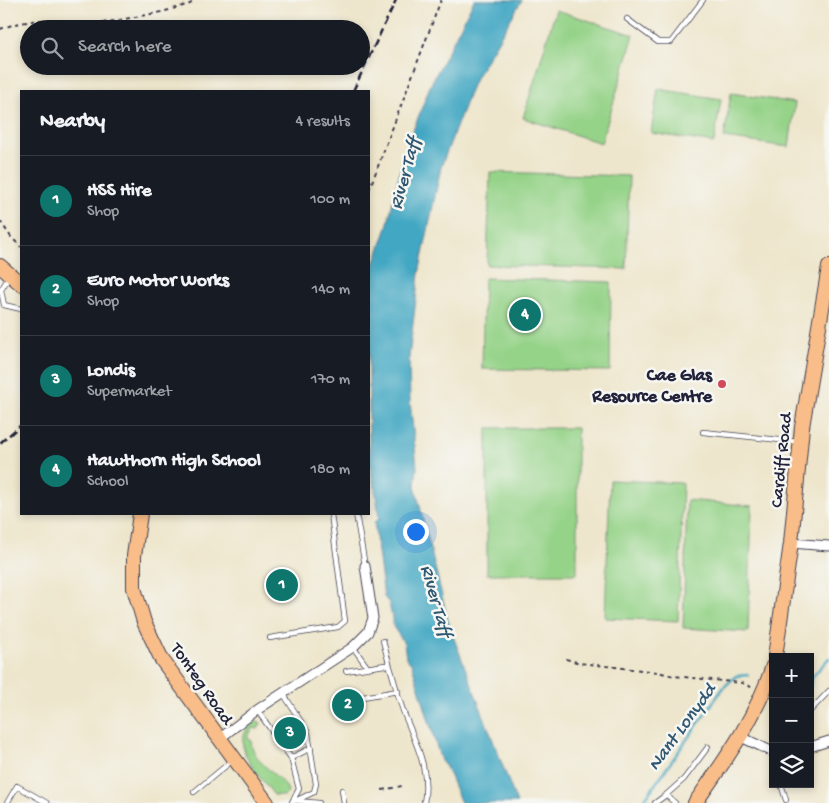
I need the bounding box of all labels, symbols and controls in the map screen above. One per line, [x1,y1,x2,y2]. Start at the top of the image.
search box [20,20,370,75]
icon: search [38,34,66,62]
text: Search here [78,36,172,59]
text: Nearby [40,110,105,135]
text: 4 results [295,113,350,132]
water label: River Taff [386,133,428,212]
text: HSS Hire [87,180,151,203]
text: 1 [53,191,59,210]
text: 100 m [310,191,350,210]
text: Shop [87,203,119,222]
text: Euro Motor Works [87,270,229,293]
text: 2 [52,281,60,300]
text: 140 m [312,281,350,300]
text: Shop [87,293,119,312]
pin: 4 [509,296,541,334]
text: Londis [87,360,135,383]
place label: Cae Glas Resource Centre [591,366,713,408]
text: 3 [52,371,60,390]
text: 170 m [311,371,350,390]
marker: Cae Glas Resource Centre [716,378,728,390]
text: Supermarket [87,383,172,402]
street label: Cardiff Road [767,410,798,509]
text: Hawthorn High School [87,450,261,473]
text: 4 [52,461,60,480]
text: 180 m [311,461,350,480]
text: School [87,473,129,492]
your location [403,519,429,545]
water label: River Taff [414,563,457,642]
pin: 1 [266,566,298,604]
street label: Tonteg Road [164,639,238,731]
map controls [769,653,814,788]
button: + [769,653,814,698]
water label: Nant Lonydd [644,679,723,776]
pin: 2 [332,686,364,724]
button: − [769,698,814,743]
pin: 3 [274,714,306,752]
button: layers [769,743,814,788]

